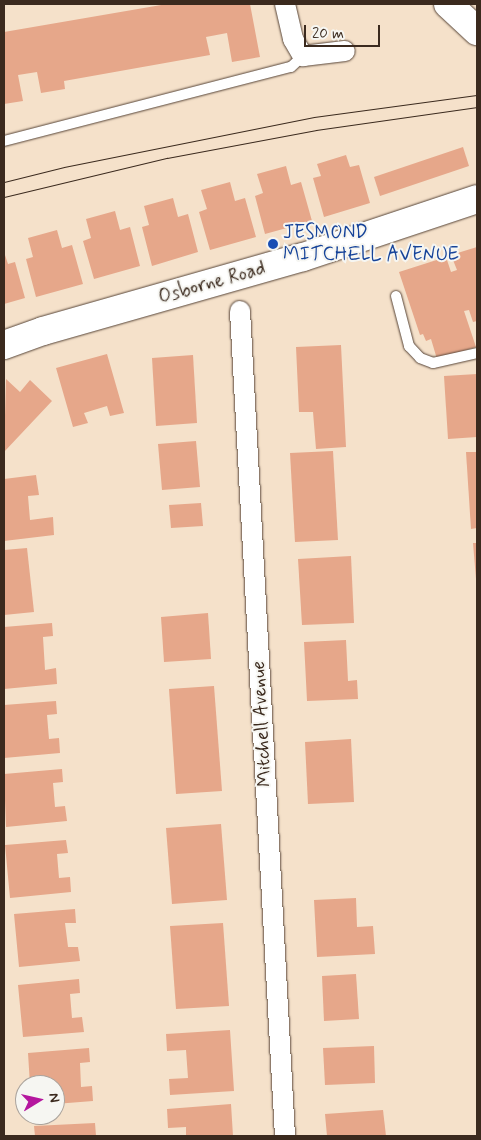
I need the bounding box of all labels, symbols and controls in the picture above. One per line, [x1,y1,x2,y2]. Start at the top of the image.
scale bar [306,15,382,47]
text: 20 m [312,24,344,44]
place label: JESMOND MITCHELL AVENUE [283,222,461,266]
marker: JESMOND MITCHELL AVENUE [267,238,279,250]
street label: Osborne Road [156,257,268,309]
street label: Mitchell Avenue [247,658,277,790]
north arrow [15,1075,65,1125]
text: N [44,1092,63,1104]

